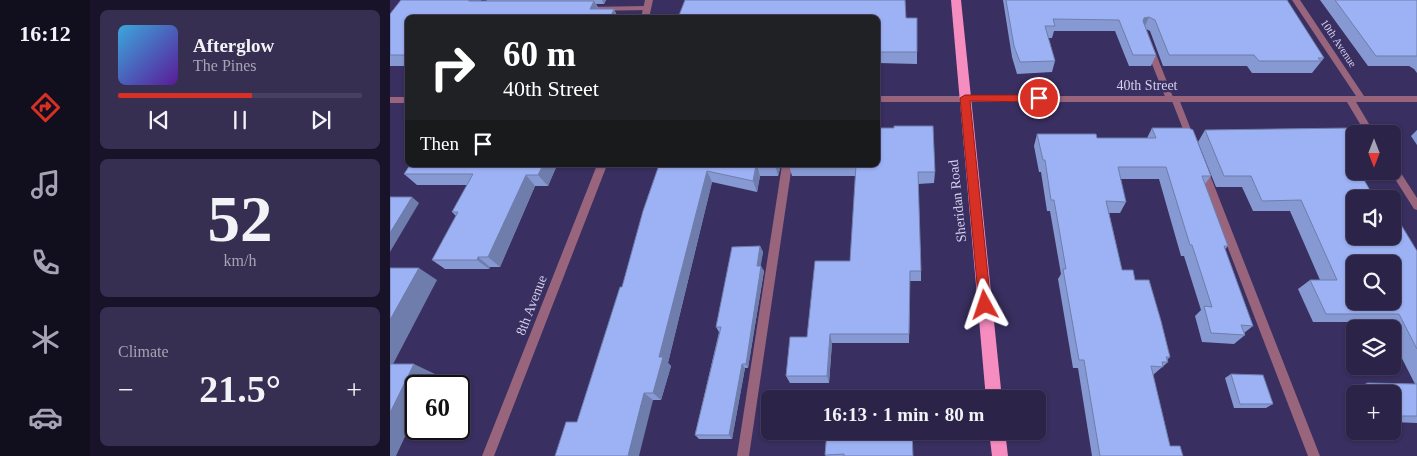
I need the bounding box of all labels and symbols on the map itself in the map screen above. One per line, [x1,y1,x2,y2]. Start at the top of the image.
street label: 10th Avenue [1319,17,1359,69]
pin [1018,77,1060,119]
street label: 40th Street [1116,78,1178,93]
north arrow [1346,125,1401,180]
street label: Sheridan Road [946,159,969,243]
street label: 8th Avenue [513,273,550,337]
position arrow [958,278,1010,330]
speed limit sign: 60 [405,375,470,440]

